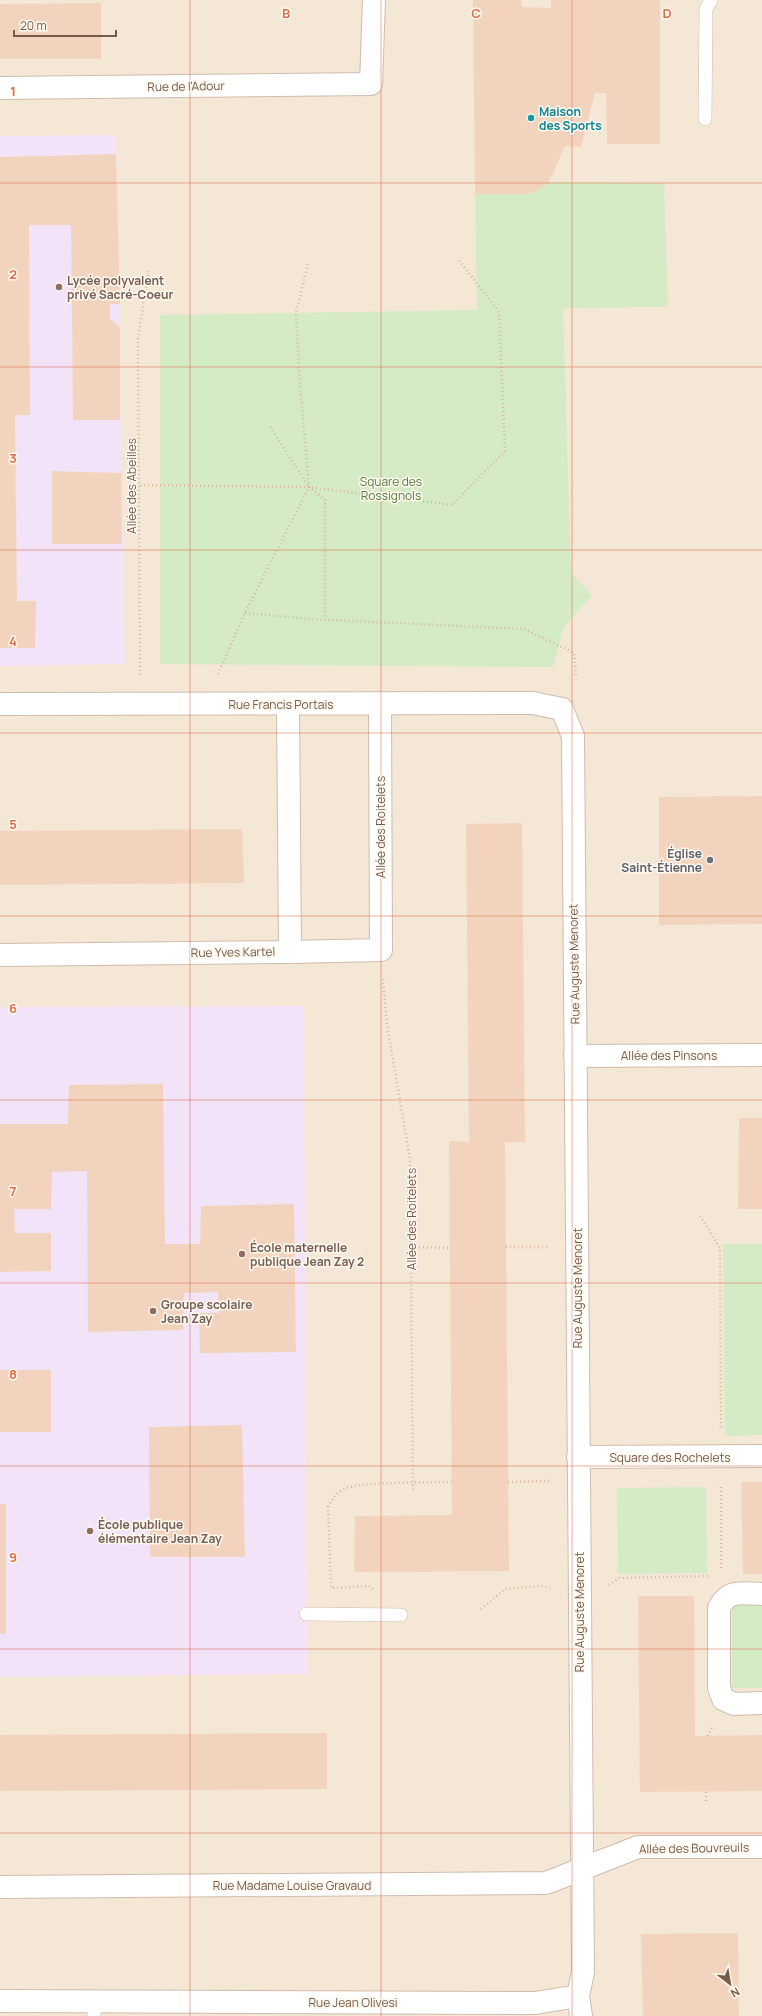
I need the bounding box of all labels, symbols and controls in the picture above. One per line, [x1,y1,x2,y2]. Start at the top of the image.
text: B [282,4,290,22]
text: C [471,4,481,22]
text: D [662,4,672,22]
scale bar [14,12,116,38]
text: 20 m [20,17,47,34]
street label: Rue de l'Adour [147,77,226,95]
text: 1 [10,82,16,100]
place label: Maison des Sports [539,103,602,134]
marker: Maison des Sports [526,113,536,123]
text: 2 [9,265,17,283]
place label: Lycée polyvalent privé Sacré-Coeur [67,272,174,303]
marker: Lycée polyvalent privé Sacré-Coeur [54,282,64,292]
street label: Allée des Abeilles [123,438,140,534]
text: 3 [9,449,17,467]
park label: Square des Rossignols [360,473,422,504]
text: 4 [9,632,17,650]
street label: Rue Francis Portais [228,696,334,713]
street label: Allée des Roitelets [372,776,389,878]
text: 5 [9,815,17,833]
place label: Église Saint-Étienne [621,845,702,876]
marker: Église Saint-Étienne [705,855,715,865]
street label: Rue Auguste Menoret [564,903,584,1024]
street label: Rue Yves Kartel [191,943,275,961]
text: 6 [9,999,17,1017]
street label: Allée des Pinsons [621,1047,717,1064]
street label: Allée des Roitelets [403,1168,420,1270]
text: 7 [10,1182,17,1200]
street label: Rue Auguste Menoret [569,1228,586,1348]
place label: École maternelle publique Jean Zay 2 [250,1239,364,1270]
marker: École maternelle publique Jean Zay 2 [237,1249,247,1259]
place label: Groupe scolaire Jean Zay [161,1296,253,1327]
marker: Groupe scolaire Jean Zay [148,1306,158,1316]
text: 8 [9,1365,17,1383]
street label: Square des Rochelets [609,1449,731,1466]
place label: École publique élémentaire Jean Zay [98,1516,222,1547]
marker: École publique élémentaire Jean Zay [85,1526,95,1536]
text: 9 [9,1548,17,1566]
street label: Rue Auguste Menoret [571,1552,588,1672]
street label: Allée des Bouvreuils [639,1839,749,1857]
street label: Rue Madame Louise Gravaud [213,1877,371,1894]
north arrow [710,1964,750,2004]
text: N [728,1985,743,2002]
street label: Rue Jean Olivesi [308,1994,398,2011]

